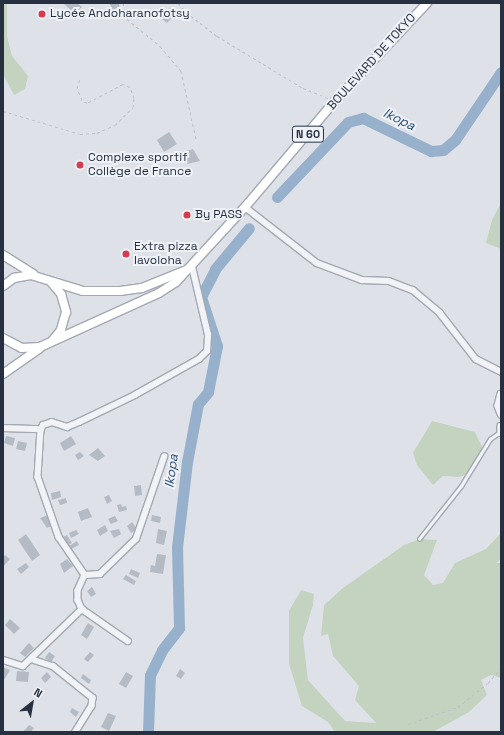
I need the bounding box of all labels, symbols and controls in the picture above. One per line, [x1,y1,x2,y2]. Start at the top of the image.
place label: Lycée Andoharanofotsy [50,7,190,21]
marker: Lycée Andoharanofotsy [37,9,47,19]
street label: BOULEVARD DE TOKYO [325,11,419,113]
water label: Ikopa [380,106,418,134]
road number: N 60 [291,125,325,143]
place label: Complexe sportif Collège de France [88,151,191,179]
marker: Complexe sportif Collège de France [75,160,85,170]
place label: By PASS [195,208,242,222]
marker: By PASS [182,210,192,220]
place label: Extra pizza Iavoloha [134,240,198,268]
marker: Extra pizza Iavoloha [121,249,131,259]
water label: Ikopa [162,453,182,489]
north arrow [12,683,52,723]
text: N [31,685,45,701]

